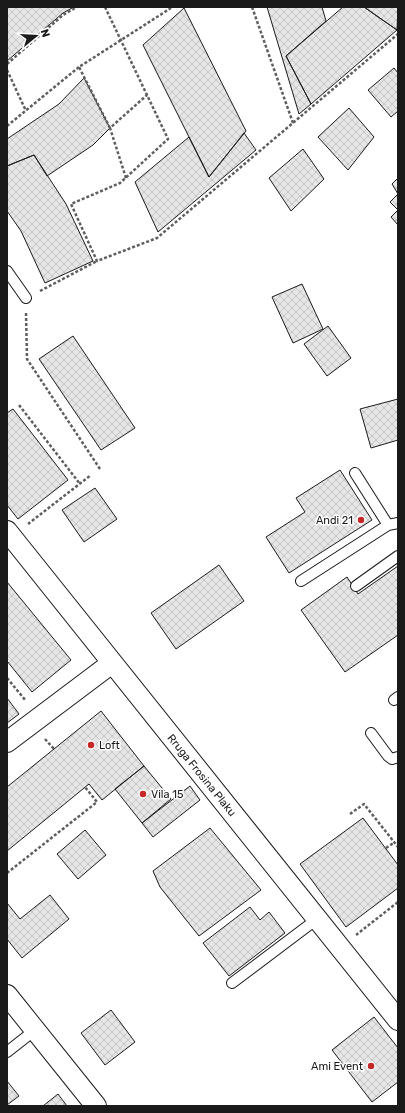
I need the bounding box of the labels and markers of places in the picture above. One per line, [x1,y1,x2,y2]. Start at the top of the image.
place label: Andi 21 [316,514,353,527]
marker: Andi 21 [356,515,366,525]
place label: Loft [99,739,121,752]
marker: Loft [86,740,96,750]
place label: Vila 15 [151,788,184,801]
marker: Vila 15 [138,789,148,799]
place label: Ami Event [311,1060,364,1073]
marker: Ami Event [366,1061,376,1071]

